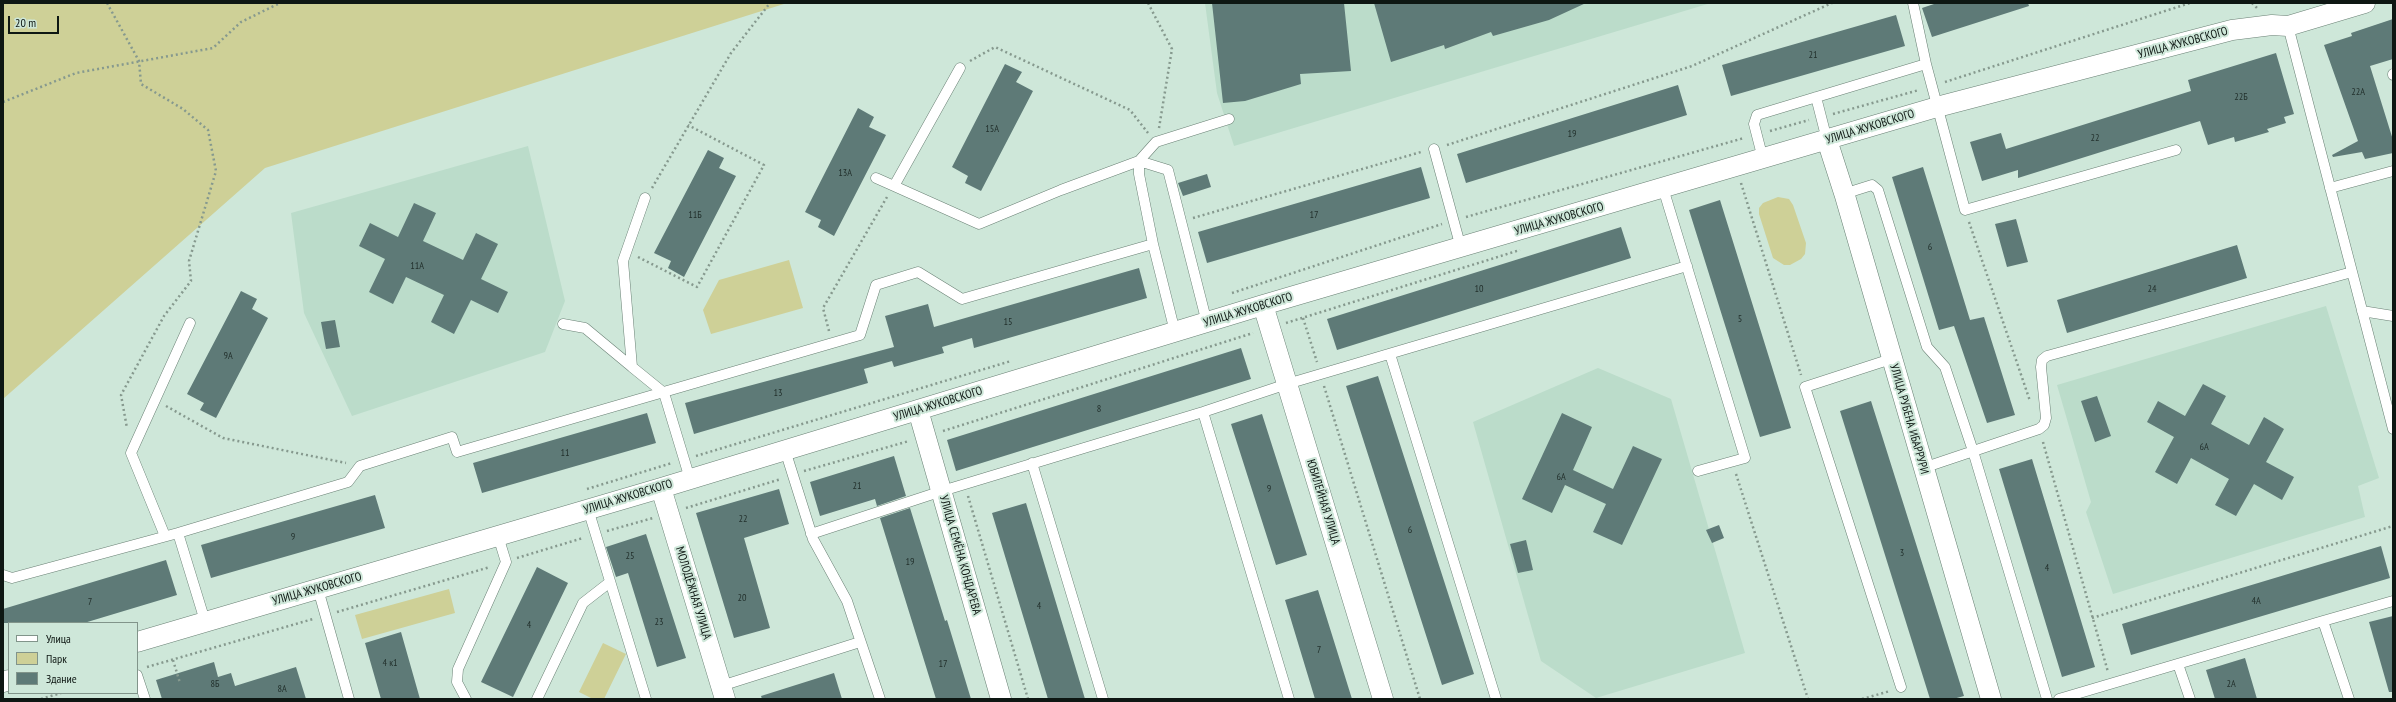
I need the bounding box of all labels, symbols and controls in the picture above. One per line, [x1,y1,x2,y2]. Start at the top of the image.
scale bar [10,8,61,34]
text: 20 m [15,15,36,30]
street label: УЛИЦА ЖУКОВСКОГО [2137,24,2229,62]
house number: 21 [1809,49,1817,61]
house number: 22А [2351,86,2365,98]
house number: 22Б [2234,91,2248,103]
street label: УЛИЦА ЖУКОВСКОГО [1824,107,1916,147]
house number: 15А [985,123,999,135]
house number: 19 [1568,128,1576,140]
house number: 22 [2091,132,2099,144]
house number: 13А [838,167,852,179]
street label: УЛИЦА ЖУКОВСКОГО [1513,199,1605,239]
house number: 11Б [688,209,702,221]
house number: 17 [1310,209,1318,221]
house number: 6 [1928,241,1932,253]
house number: 11А [410,260,424,272]
house number: 10 [1475,283,1483,295]
house number: 24 [2148,283,2156,295]
street label: УЛИЦА ЖУКОВСКОГО [1202,290,1294,330]
house number: 5 [1738,313,1742,325]
house number: 15 [1004,316,1012,328]
house number: 9А [223,350,233,362]
street label: УЛИЦА РУБЕНА ИБАРРУРИ [1886,362,1932,476]
street label: УЛИЦА ЖУКОВСКОГО [892,384,984,424]
house number: 13 [774,387,782,399]
house number: 8 [1097,403,1101,415]
house number: 6А [2199,441,2209,453]
house number: 11 [561,447,569,459]
street label: ЮБИЛЕЙНАЯ УЛИЦА [1303,458,1343,546]
house number: 6А [1556,471,1566,483]
street label: УЛИЦА ЖУКОВСКОГО [582,477,674,517]
house number: 21 [853,480,861,492]
house number: 9 [1267,483,1271,495]
street label: УЛИЦА СЕМЁНА КОНДАРЕВА [936,494,984,616]
house number: 22 [739,513,747,525]
house number: 6 [1408,524,1412,536]
house number: 9 [291,531,295,543]
street label: МОЛОДЁЖНАЯ УЛИЦА [672,545,714,641]
house number: 3 [1900,547,1904,559]
house number: 25 [626,550,634,562]
house number: 19 [906,556,914,568]
house number: 4 [2045,562,2049,574]
street label: УЛИЦА ЖУКОВСКОГО [271,569,363,609]
house number: 20 [738,592,746,604]
house number: 4А [2251,595,2261,607]
house number: 7 [88,596,92,608]
house number: 4 [1037,600,1041,612]
house number: 23 [655,616,663,628]
house number: 4 [527,619,531,631]
legend [8,622,138,694]
text: Улица [46,631,71,646]
house number: 7 [1317,644,1321,656]
text: Парк [46,651,67,666]
house number: 4 к1 [383,657,397,669]
house number: 17 [939,658,947,670]
text: Здание [46,671,77,686]
house number: 8Б [211,678,219,690]
house number: 2А [2226,678,2236,690]
house number: 8А [277,683,287,695]

